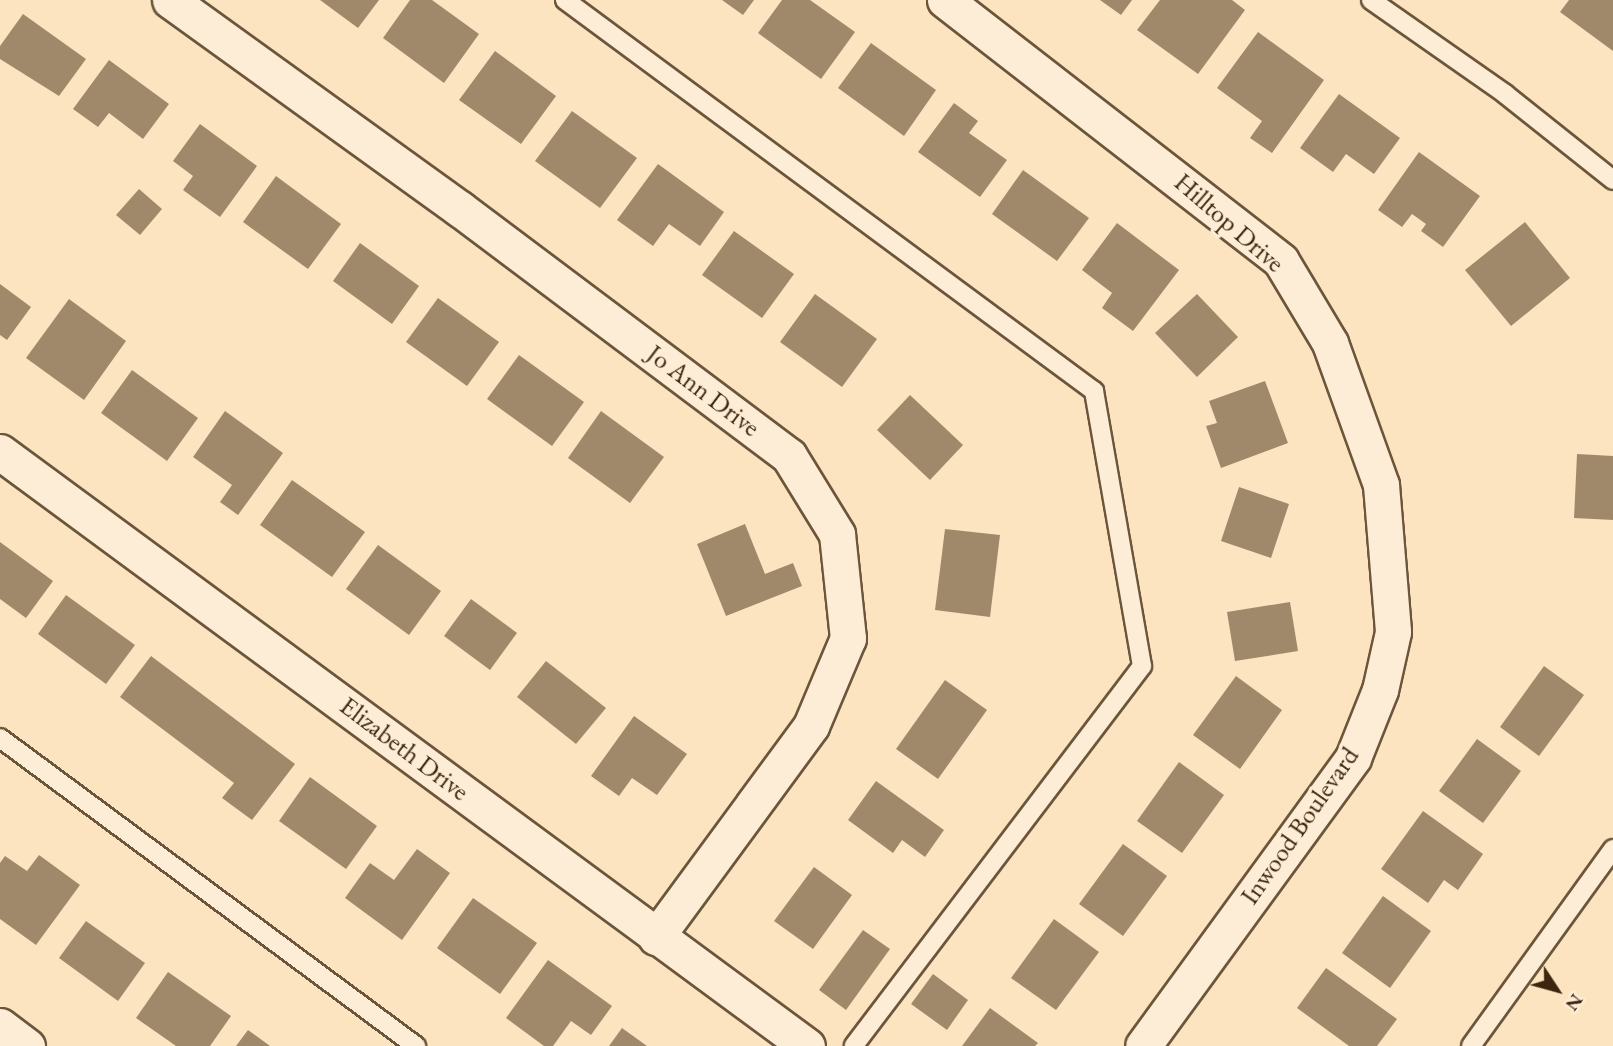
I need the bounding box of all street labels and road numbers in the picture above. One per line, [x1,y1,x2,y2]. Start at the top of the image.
street label: Hilltop Drive [1168,167,1290,279]
street label: Jo Ann Drive [640,338,766,444]
street label: Elizabeth Drive [333,690,475,808]
street label: Inwood Boulevard [1234,741,1366,911]

